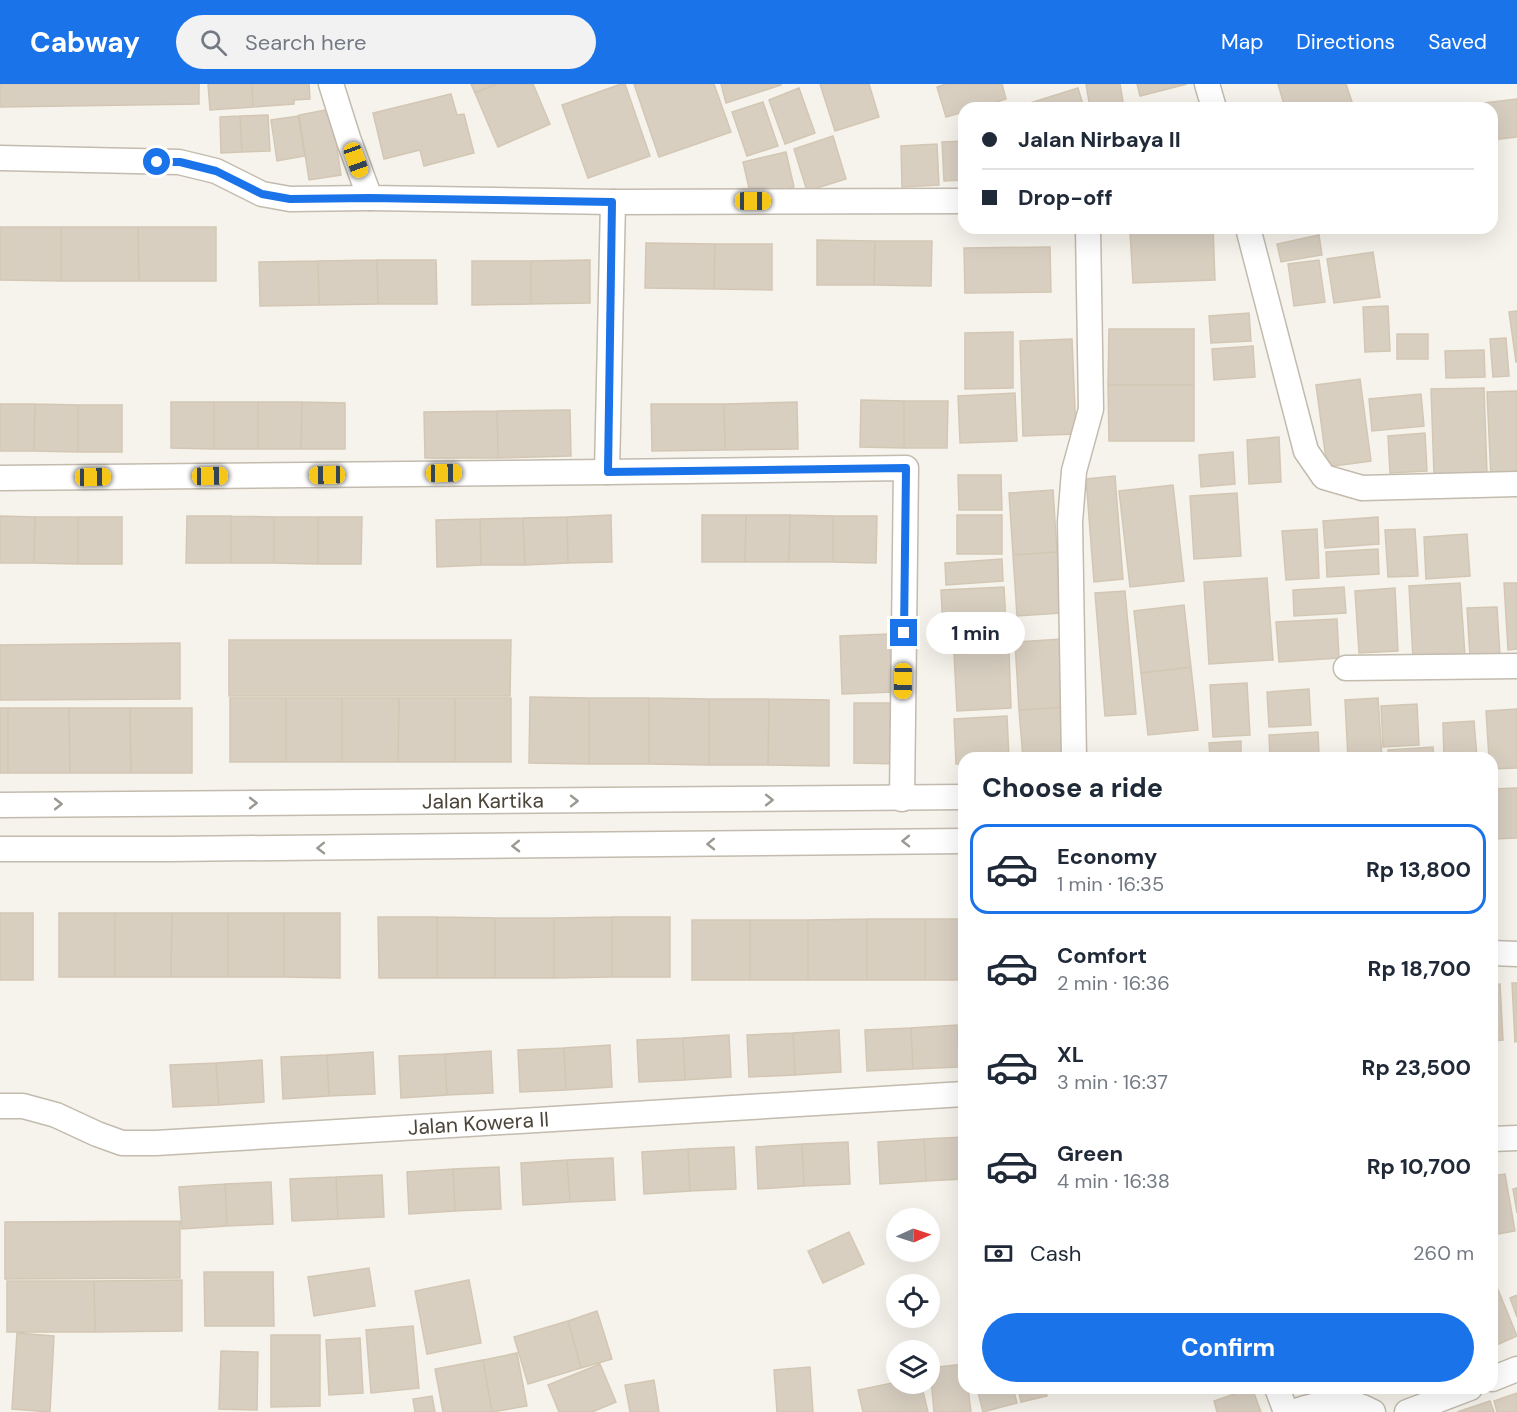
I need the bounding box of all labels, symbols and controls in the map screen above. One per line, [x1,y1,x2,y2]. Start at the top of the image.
search box [176,15,596,69]
text: Cabway [30,24,140,61]
icon: search [197,26,230,59]
text: Search here [245,28,366,57]
text: Map [1221,28,1263,56]
text: Directions [1296,28,1395,56]
text: Saved [1428,28,1487,56]
text: Jalan Nirbaya II [1018,125,1181,154]
car [341,140,371,180]
route start [143,148,170,175]
text: Drop-off [1018,183,1113,212]
car [735,192,771,210]
car [426,464,462,482]
car [309,466,345,484]
car [192,467,228,485]
car [75,468,111,486]
callout: 1 min [925,612,1024,654]
route end [890,619,917,646]
text: 1 min [951,620,1000,646]
car [894,663,912,699]
text: Choose a ride [982,770,1163,805]
street label: Jalan Kartika [422,786,544,815]
one-way arrow [765,793,774,806]
one-way arrow [570,795,579,807]
one-way arrow [249,797,258,809]
one-way arrow [54,798,63,810]
one-way arrow [902,835,911,848]
one-way arrow [707,837,716,850]
one-way arrow [512,840,521,852]
one-way arrow [317,842,326,854]
icon: car [985,842,1039,896]
text: Economy [1057,842,1157,871]
text: Rp 13,800 [1366,855,1471,884]
text: 1 min · 16:35 [1057,871,1164,897]
icon: car [985,941,1039,995]
text: Comfort [1057,941,1147,970]
text: Rp 18,700 [1368,954,1471,983]
text: 2 min · 16:36 [1057,970,1170,996]
icon: car [985,1040,1039,1094]
text: XL [1057,1040,1084,1069]
text: Rp 23,500 [1362,1053,1471,1082]
text: 3 min · 16:37 [1057,1069,1168,1095]
street label: Jalan Kowera II [407,1105,550,1142]
icon: car [985,1139,1039,1193]
text: Green [1057,1139,1123,1168]
text: Rp 10,700 [1367,1152,1471,1181]
text: 4 min · 16:38 [1057,1168,1170,1194]
north arrow [886,1208,940,1262]
map controls [886,1208,940,1394]
icon: cash [982,1237,1015,1270]
text: Cash [1030,1239,1081,1268]
text: 260 m [1413,1240,1474,1266]
button: locate [886,1274,940,1328]
button: Confirm [982,1313,1474,1382]
button: layers [886,1340,940,1394]

